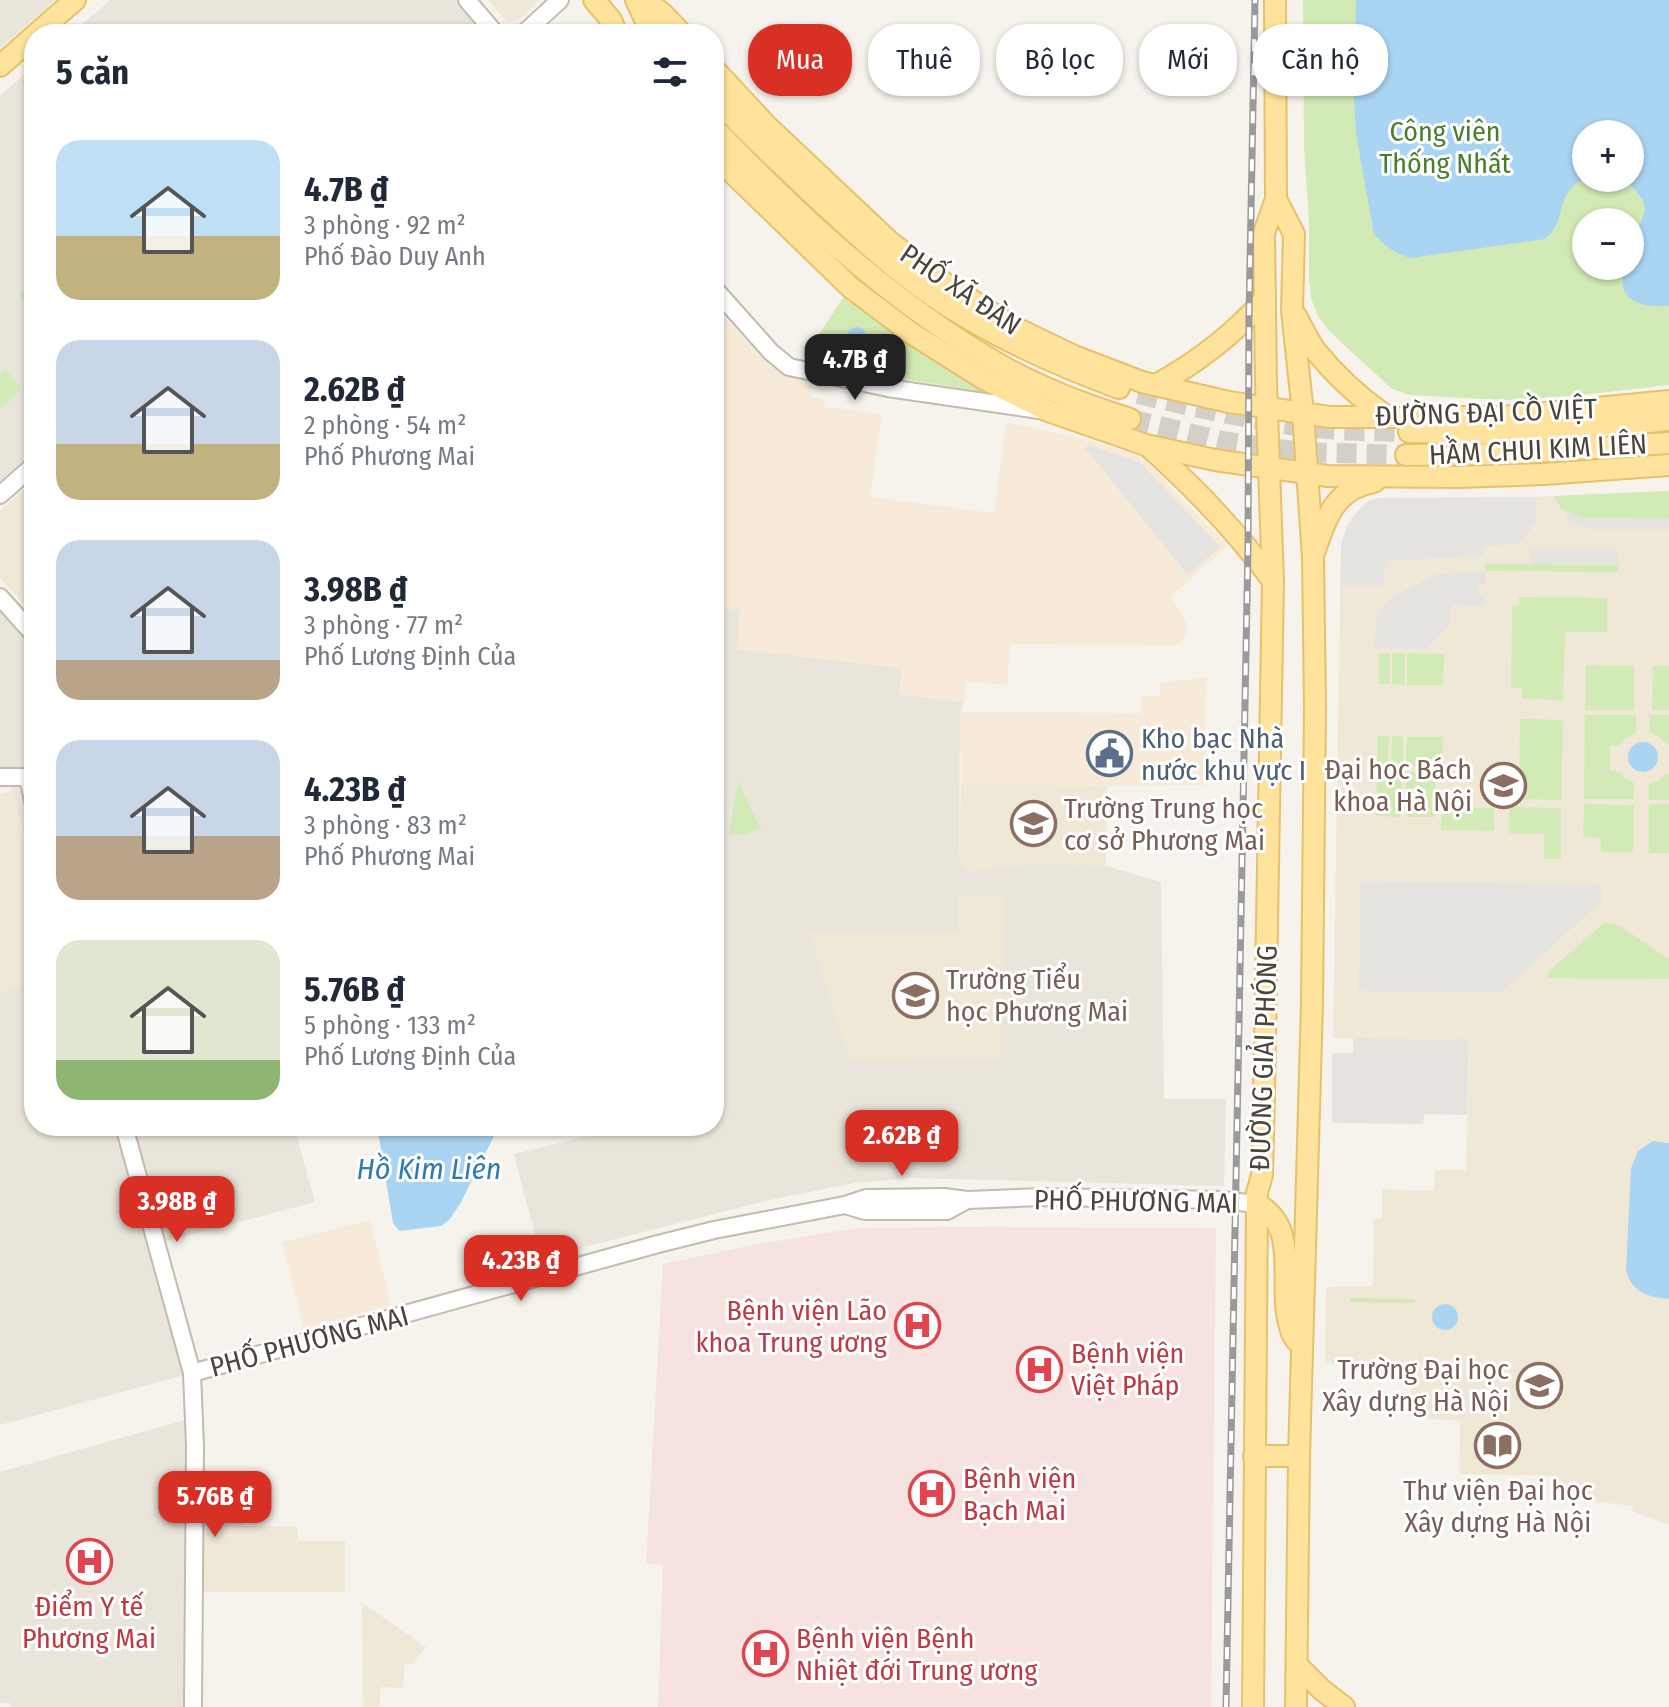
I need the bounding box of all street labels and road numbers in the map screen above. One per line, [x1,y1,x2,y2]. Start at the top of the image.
street label: PHỐ XÃ ĐÀN [894,234,1029,342]
street label: ĐƯỜNG ĐẠI CỒ VIỆT [1374,389,1598,433]
street label: HẦM CHUI KIM LIÊN [1428,424,1648,472]
street label: ĐƯỜNG GIẢI PHÓNG [1241,945,1284,1171]
street label: PHỐ PHƯƠNG MAI [1034,1180,1238,1220]
street label: PHỐ PHƯƠNG MAI [205,1296,412,1384]

